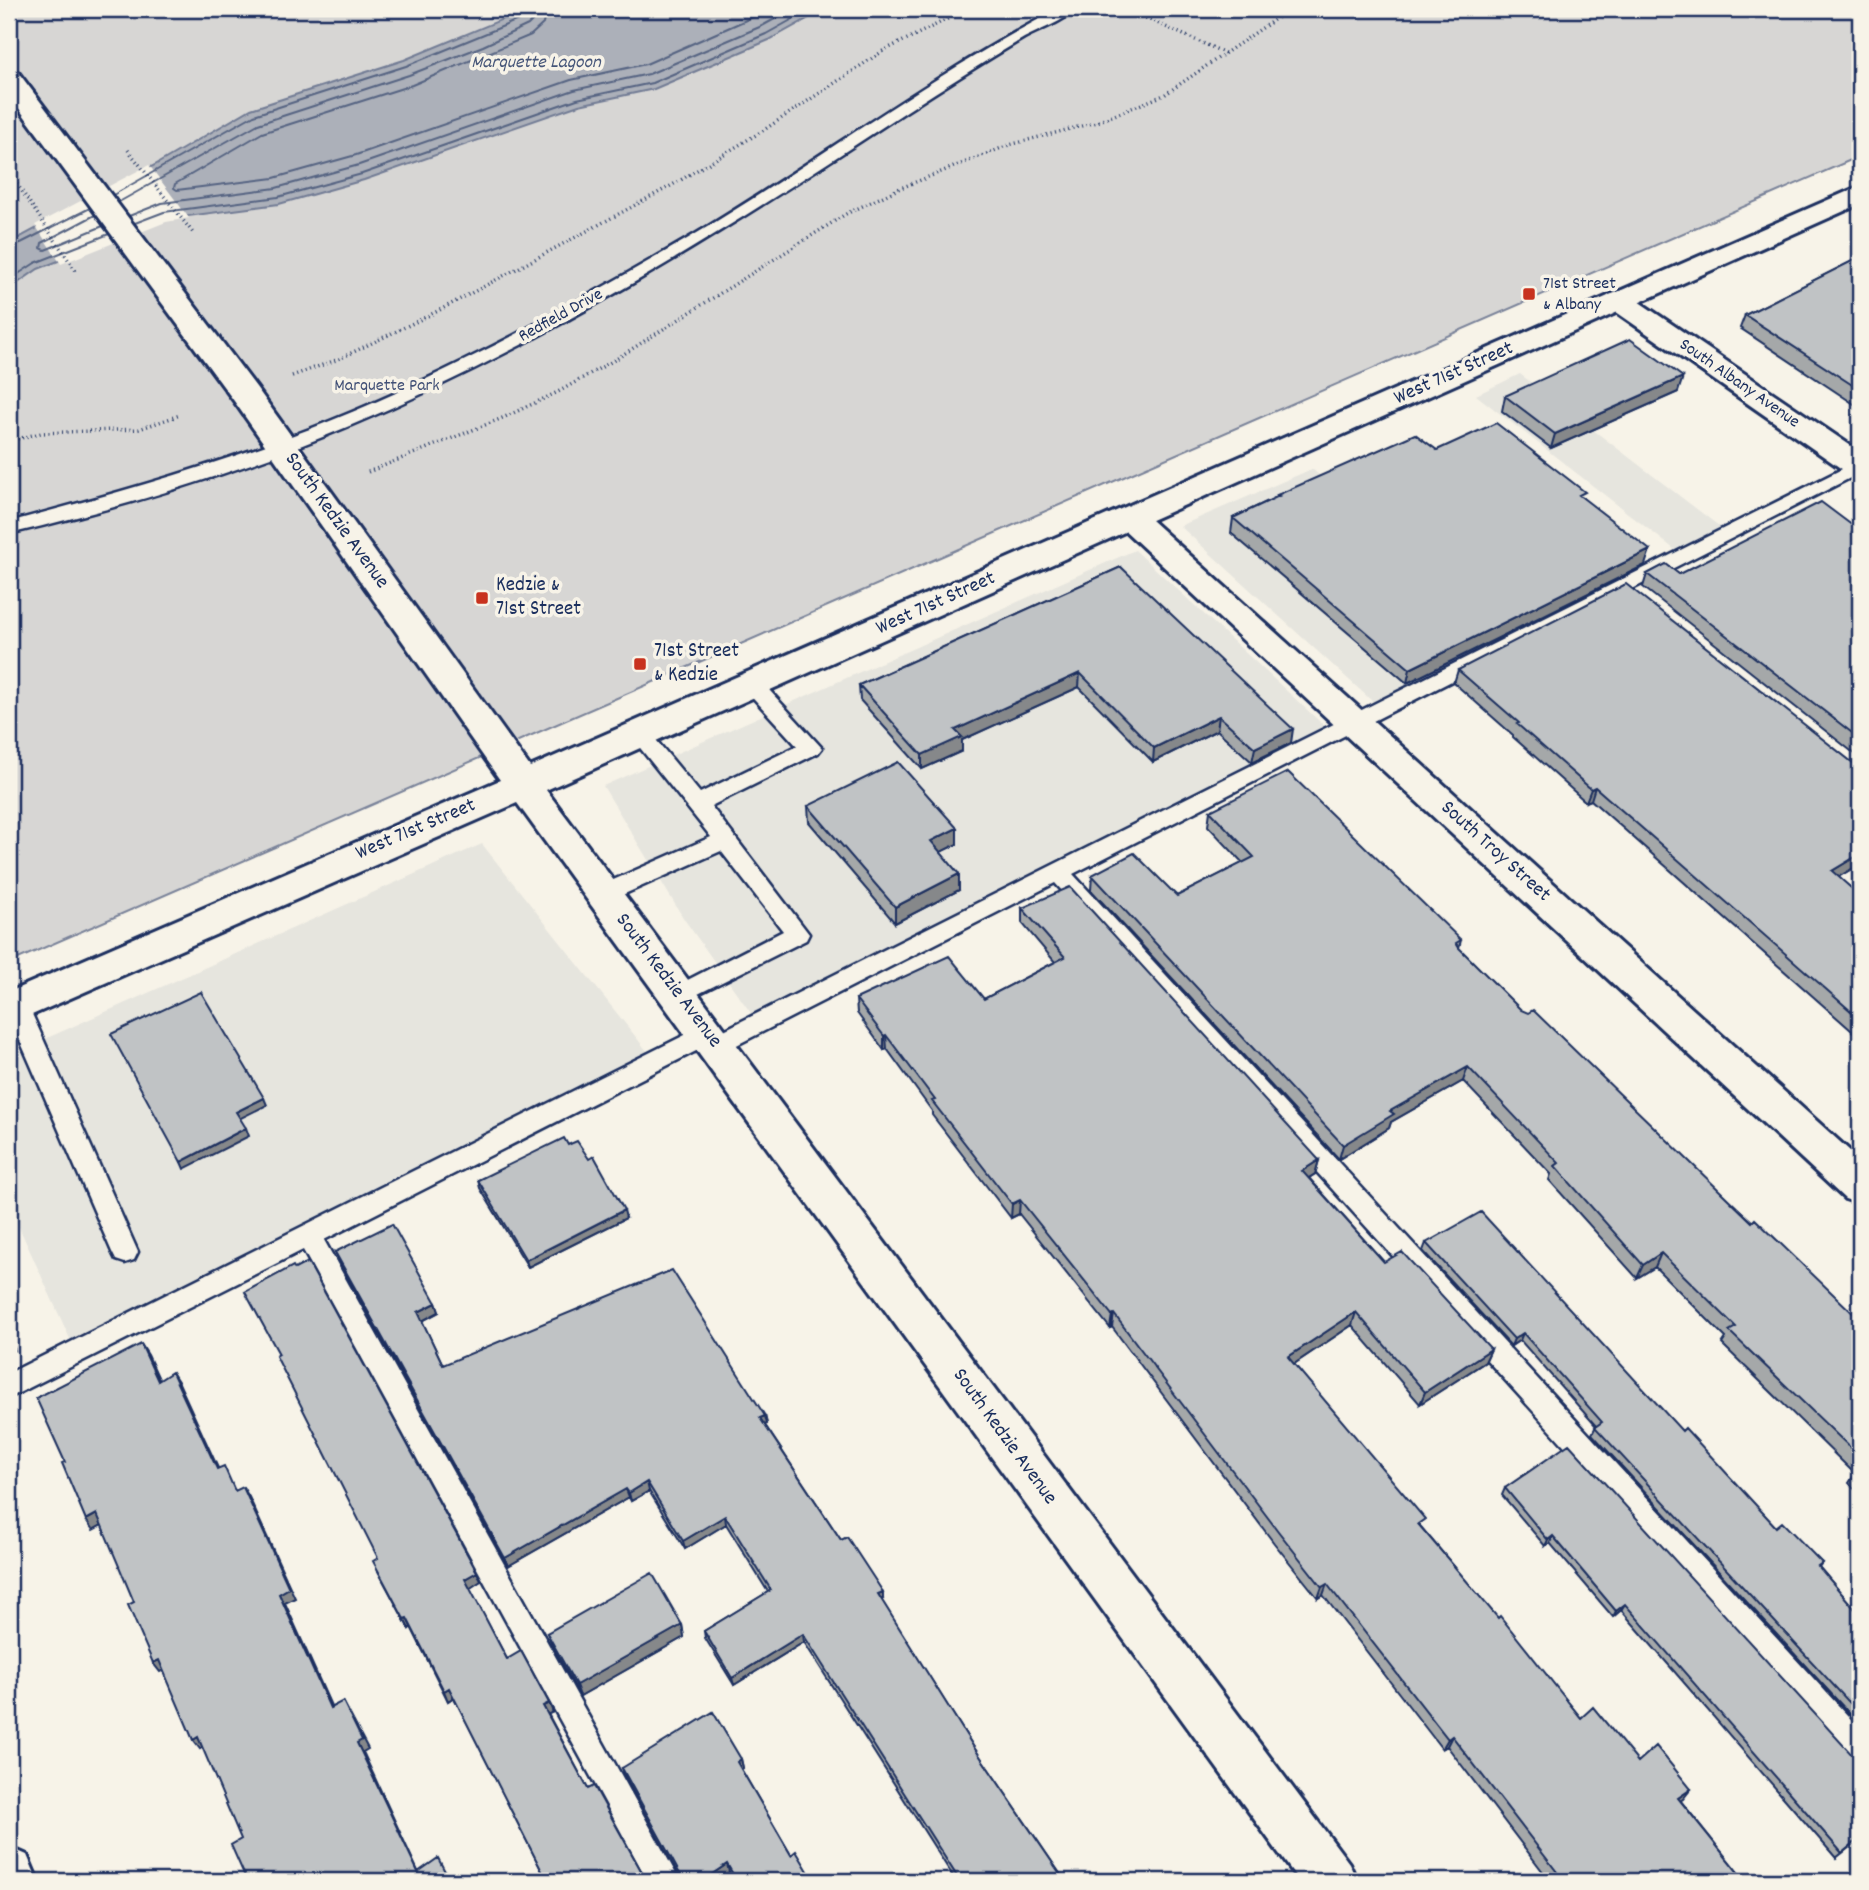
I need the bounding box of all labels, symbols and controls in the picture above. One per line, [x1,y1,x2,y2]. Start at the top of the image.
water label: Marquette Lagoon [471,50,602,77]
place label: 71st Street & Albany [1543,272,1616,318]
street label: Redfield Drive [514,283,608,349]
marker: 71st Street & Albany [1521,286,1537,302]
street label: South Albany Avenue [1674,333,1804,435]
street label: West 71st Street [1390,334,1519,414]
park label: Marquette Park [334,374,440,399]
street label: South Kedzie Avenue [276,447,396,595]
street label: West 71st Street [872,564,1001,644]
place label: Kedzie & 71st Street [496,571,581,625]
marker: Kedzie & 71st Street [474,590,490,606]
place label: 71st Street & Kedzie [654,637,739,691]
marker: 71st Street & Kedzie [632,656,648,672]
street label: West 71st Street [351,791,481,869]
street label: South Troy Street [1433,794,1557,910]
street label: South Kedzie Avenue [607,907,729,1055]
street label: South Kedzie Avenue [944,1363,1064,1511]

